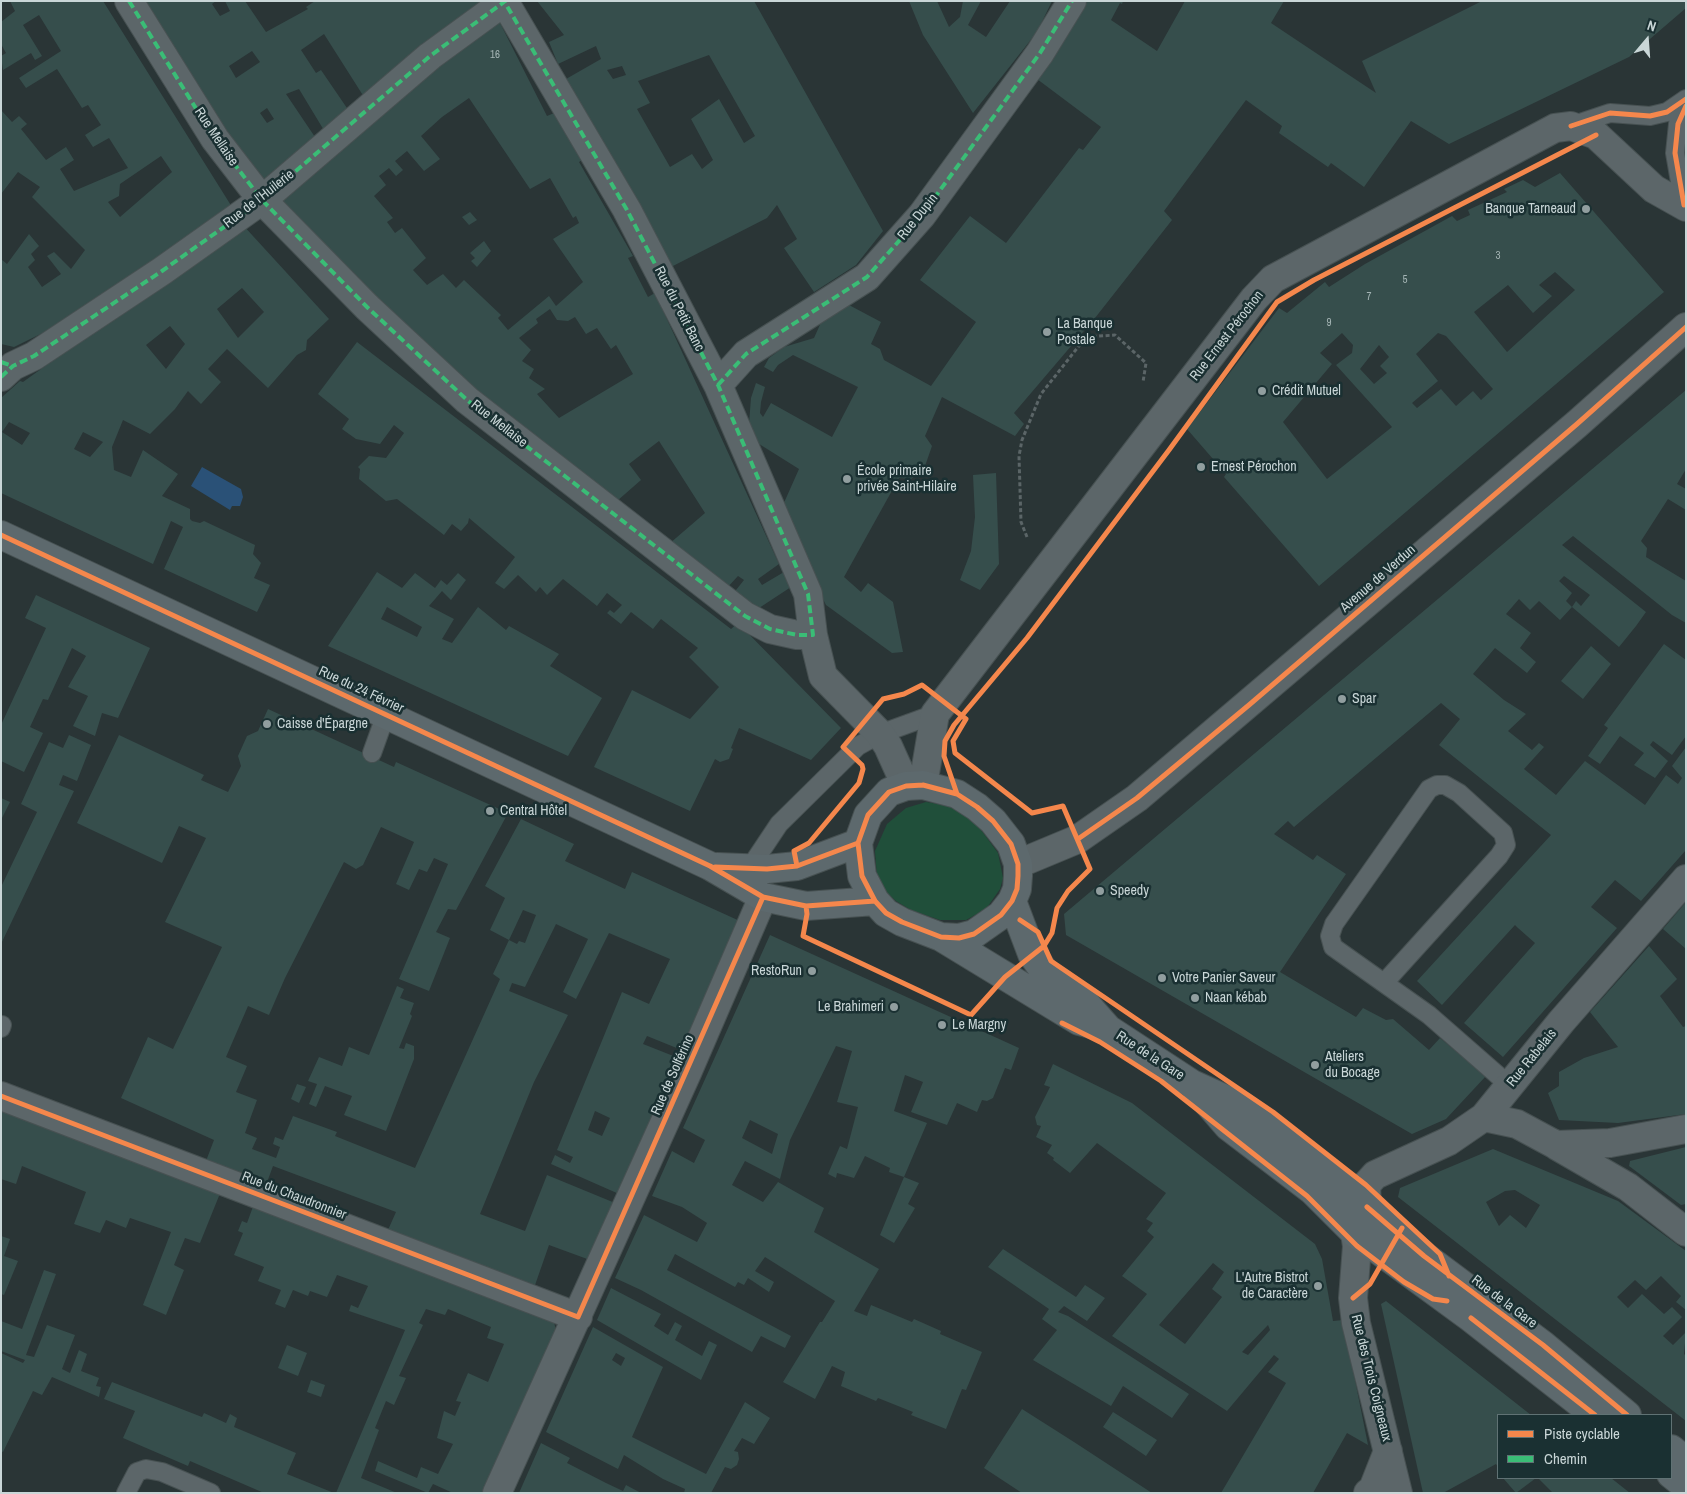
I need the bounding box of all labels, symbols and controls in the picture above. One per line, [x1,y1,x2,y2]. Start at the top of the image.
north arrow [1622,15,1672,65]
text: N [1645,16,1658,36]
house number: 16 [490,48,500,62]
street label: Rue Mellaise [190,105,242,169]
street label: Rue de l'Huilerie [220,166,298,232]
street label: Rue Dupin [894,190,942,244]
place label: Banque Tarneaud [1485,201,1576,217]
marker: Banque Tarneaud [1580,203,1592,215]
house number: 3 [1495,249,1501,263]
street label: Rue du Petit Banc [650,264,708,354]
house number: 5 [1402,273,1408,287]
street label: Rue Ernest Pérochon [1187,288,1267,384]
house number: 7 [1366,290,1372,304]
place label: La Banque Postale [1057,316,1113,348]
house number: 9 [1326,316,1332,330]
marker: La Banque Postale [1041,326,1053,338]
place label: Crédit Mutuel [1272,383,1341,399]
marker: Crédit Mutuel [1256,385,1268,397]
street label: Rue Mellaise [467,397,531,451]
place label: Ernest Pérochon [1211,459,1297,475]
marker: Ernest Pérochon [1195,461,1207,473]
place label: École primaire privée Saint-Hilaire [857,463,957,496]
marker: École primaire privée Saint-Hilaire [841,473,853,485]
street label: Avenue de Verdun [1337,542,1419,616]
street label: Rue du 24 Février [316,663,406,717]
place label: Spar [1352,691,1376,707]
marker: Spar [1336,693,1348,705]
place label: Caisse d'Épargne [277,716,368,732]
marker: Caisse d'Épargne [261,718,273,730]
place label: Central Hôtel [500,803,567,819]
marker: Central Hôtel [484,805,496,817]
place label: Speedy [1110,883,1149,899]
marker: Speedy [1094,885,1106,897]
place label: RestoRun [751,963,802,979]
marker: RestoRun [806,965,818,977]
place label: Votre Panier Saveur [1172,970,1275,986]
marker: Votre Panier Saveur [1156,972,1168,984]
place label: Naan kébab [1205,990,1267,1006]
marker: Naan kébab [1189,992,1201,1004]
place label: Le Brahimeri [818,999,884,1015]
marker: Le Brahimeri [888,1001,900,1013]
place label: Le Margny [952,1017,1006,1033]
marker: Le Margny [936,1019,948,1031]
street label: Rue Rabelais [1504,1026,1560,1090]
street label: Rue de la Gare [1113,1028,1187,1084]
street label: Rue de Solférino [648,1032,698,1118]
place label: Ateliers du Bocage [1325,1049,1380,1082]
marker: Ateliers du Bocage [1309,1059,1321,1071]
street label: Rue du Chaudronnier [239,1168,349,1224]
place label: L'Autre Bistrot de Caractère [1236,1270,1308,1302]
street label: Rue de la Gare [1468,1272,1540,1332]
marker: L'Autre Bistrot de Caractère [1312,1280,1324,1292]
street label: Rue des Trois Coigneaux [1347,1313,1395,1443]
legend [1497,1414,1672,1479]
text: Piste cyclable [1544,1423,1620,1444]
text: Chemin [1544,1448,1587,1469]

